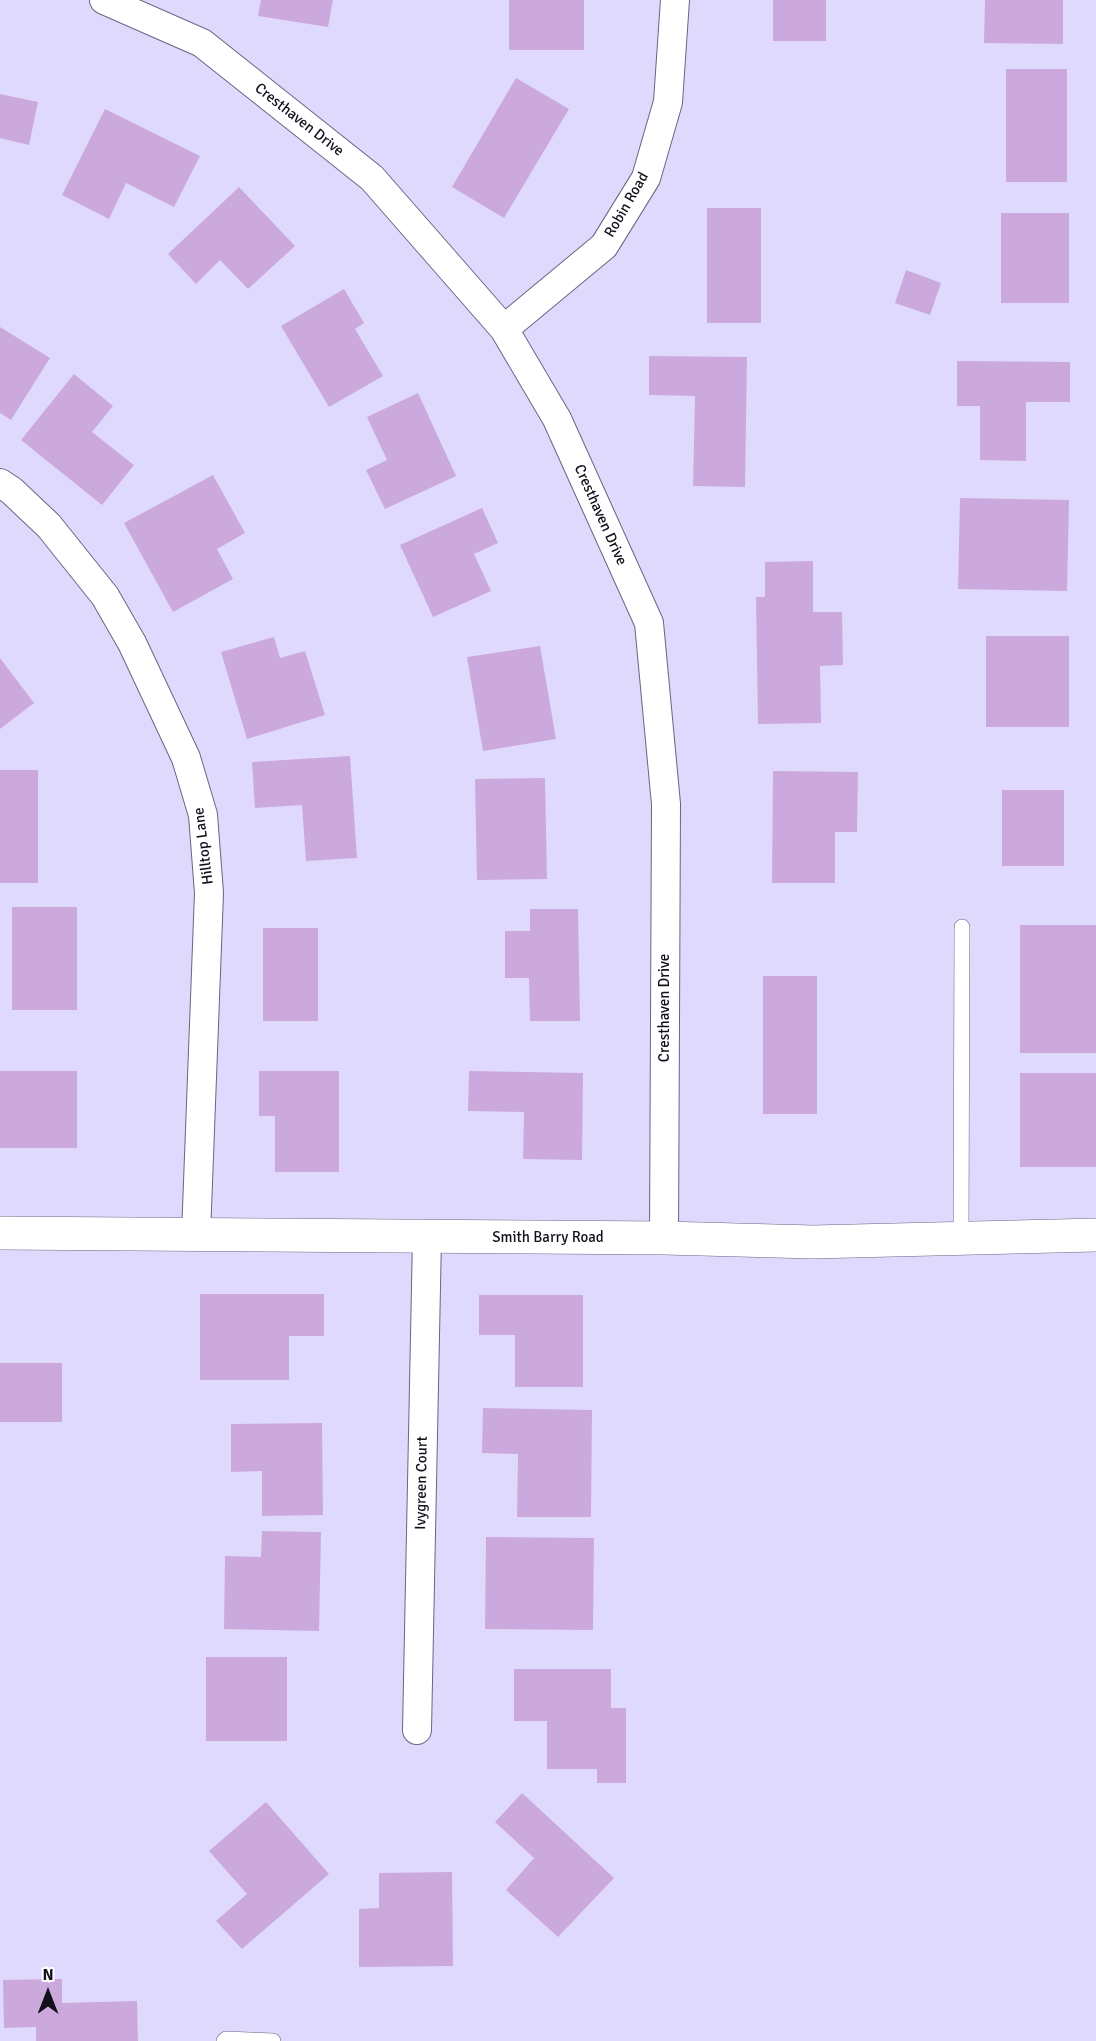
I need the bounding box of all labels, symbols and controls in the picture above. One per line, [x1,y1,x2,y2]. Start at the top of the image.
street label: Cresthaven Drive [251,80,347,160]
street label: Robin Road [601,169,653,241]
street label: Cresthaven Drive [570,462,630,568]
street label: Hilltop Lane [190,806,218,886]
street label: Cresthaven Drive [656,954,674,1062]
street label: Smith Barry Road [492,1229,604,1247]
street label: Ivygreen Court [412,1436,432,1530]
north arrow [18,1963,78,2023]
text: N [42,1965,54,1985]

